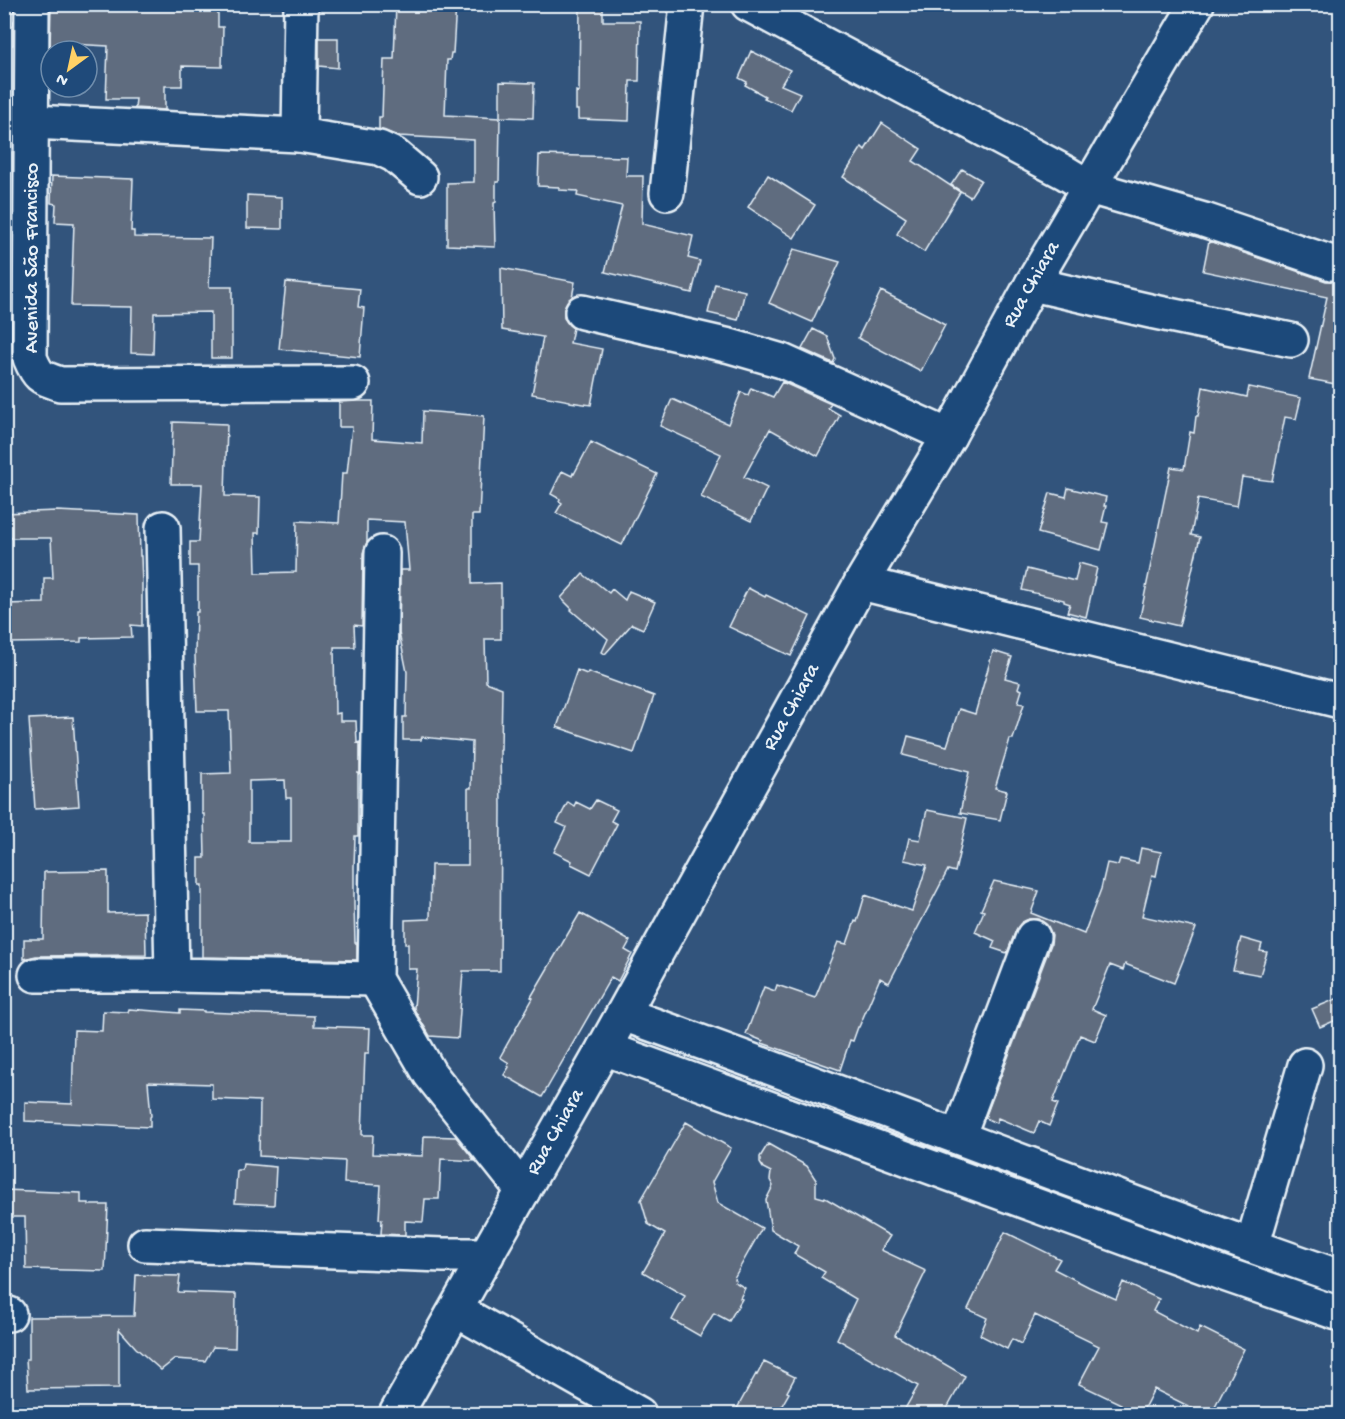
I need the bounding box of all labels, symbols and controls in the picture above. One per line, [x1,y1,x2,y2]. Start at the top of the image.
north arrow [39,39,99,99]
text: N [53,68,72,89]
street label: Avenida São Francisco [21,163,46,353]
street label: Rua Chiara [998,236,1067,333]
street label: Rua Chiara [758,658,827,755]
street label: Rua Chiara [522,1083,591,1180]

